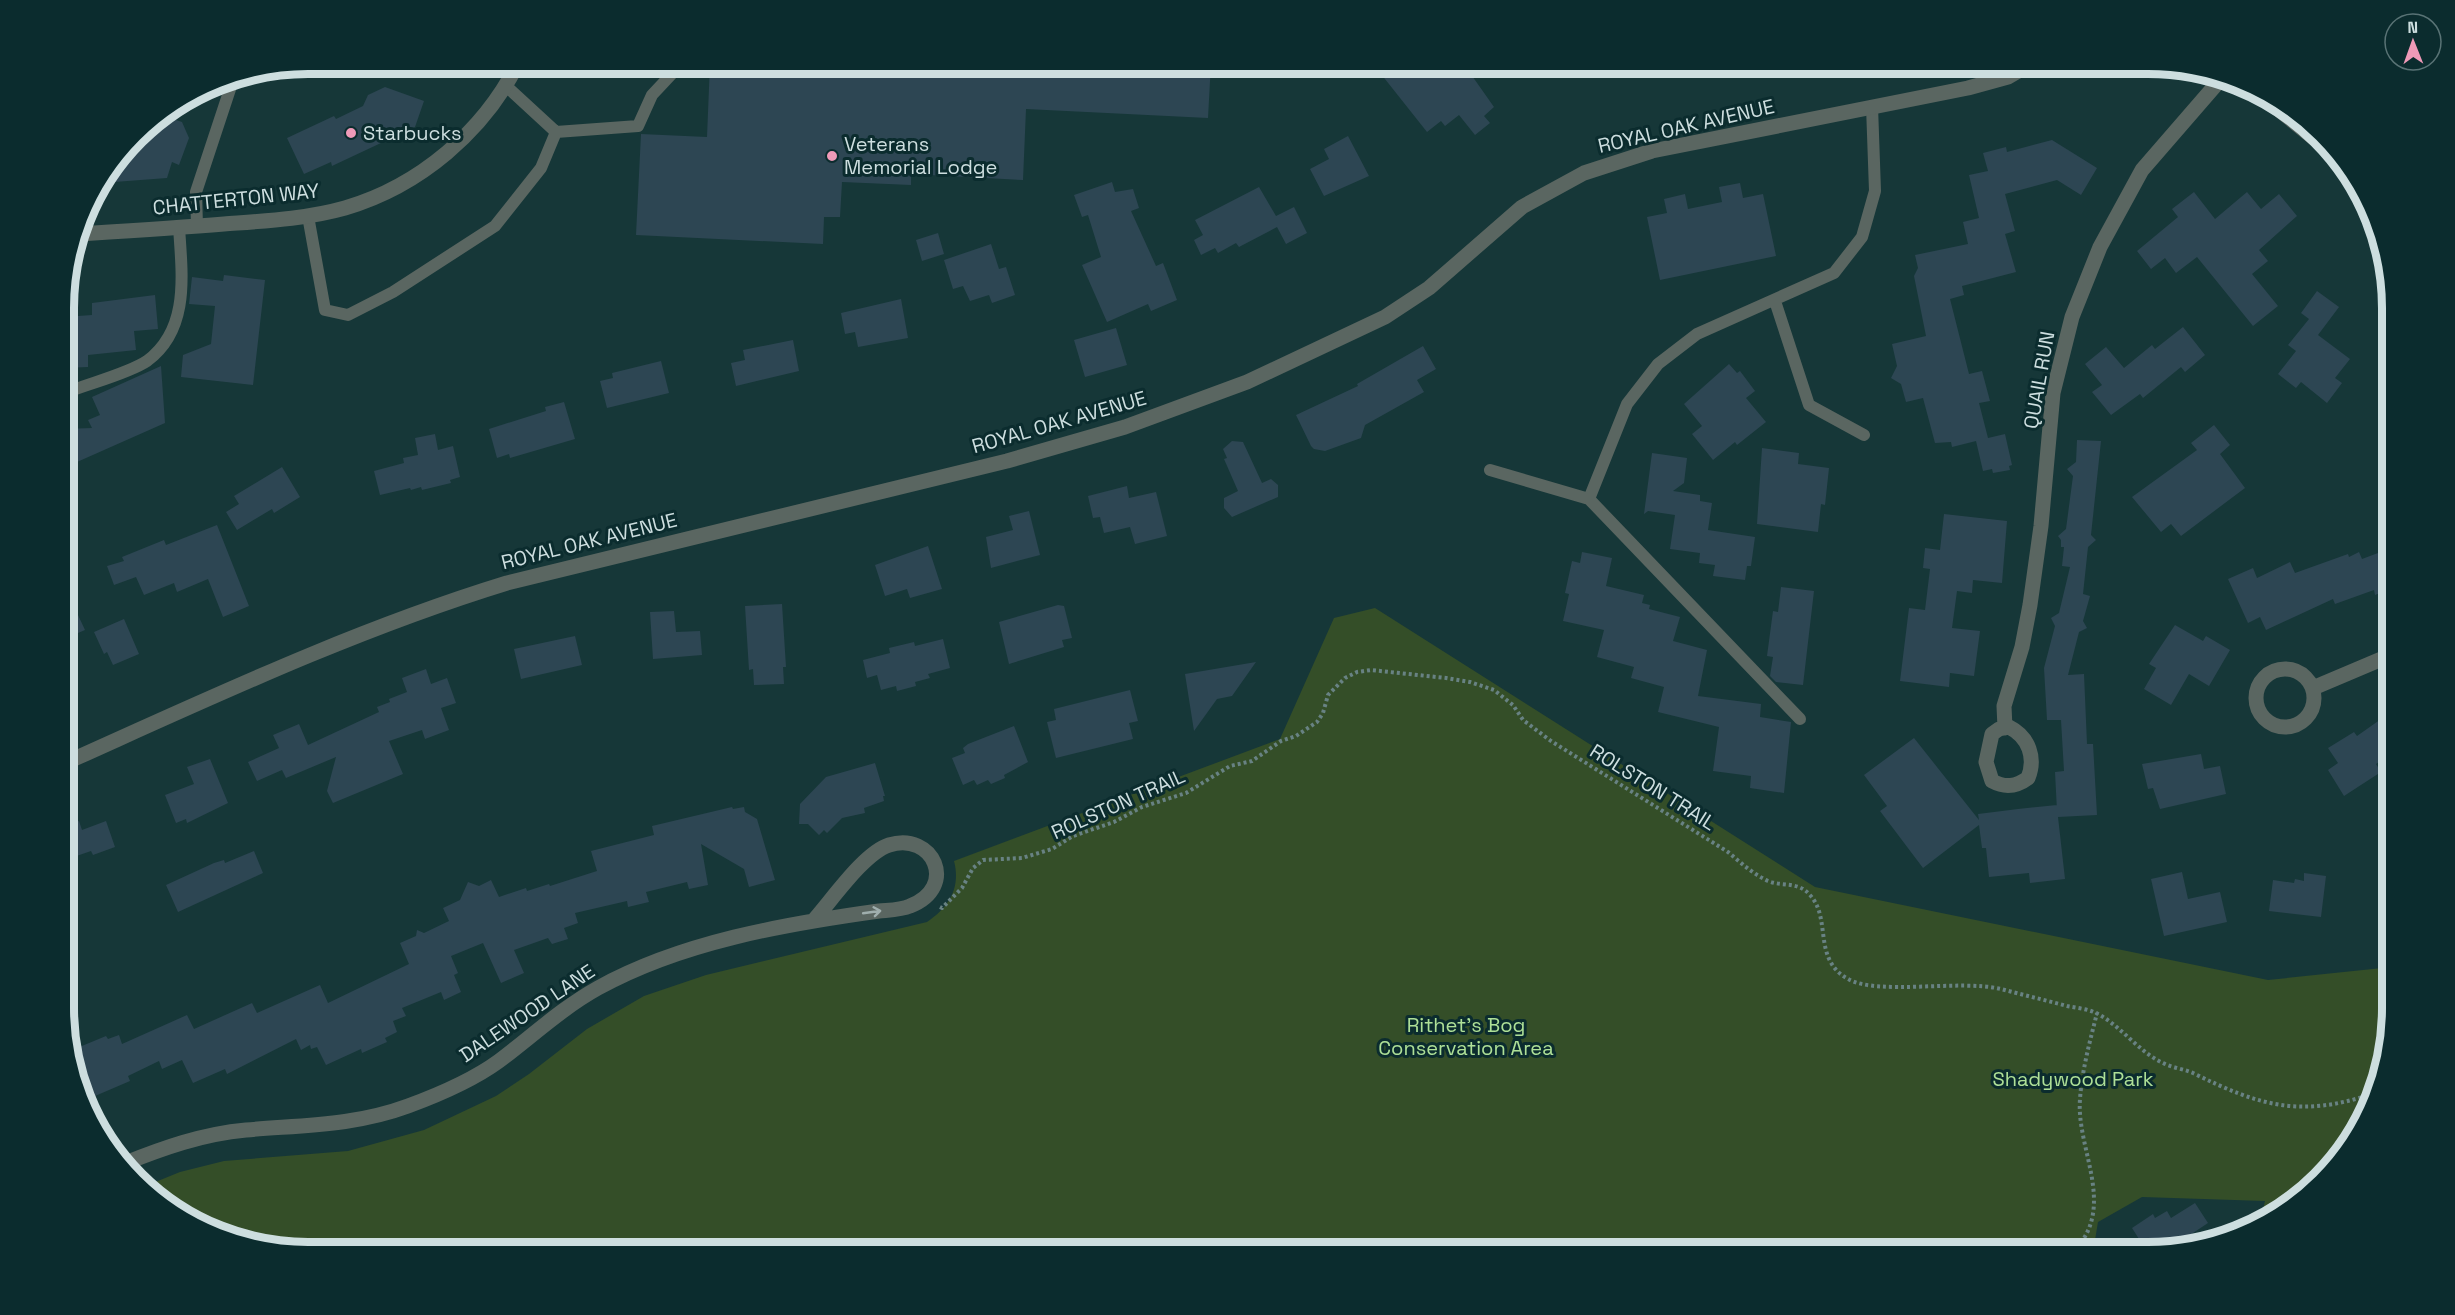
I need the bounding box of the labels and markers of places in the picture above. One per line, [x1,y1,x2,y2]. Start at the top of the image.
place label: Starbucks [363,120,462,146]
marker: Starbucks [344,126,358,140]
place label: Veterans Memorial Lodge [844,131,997,180]
marker: Veterans Memorial Lodge [825,149,839,163]

